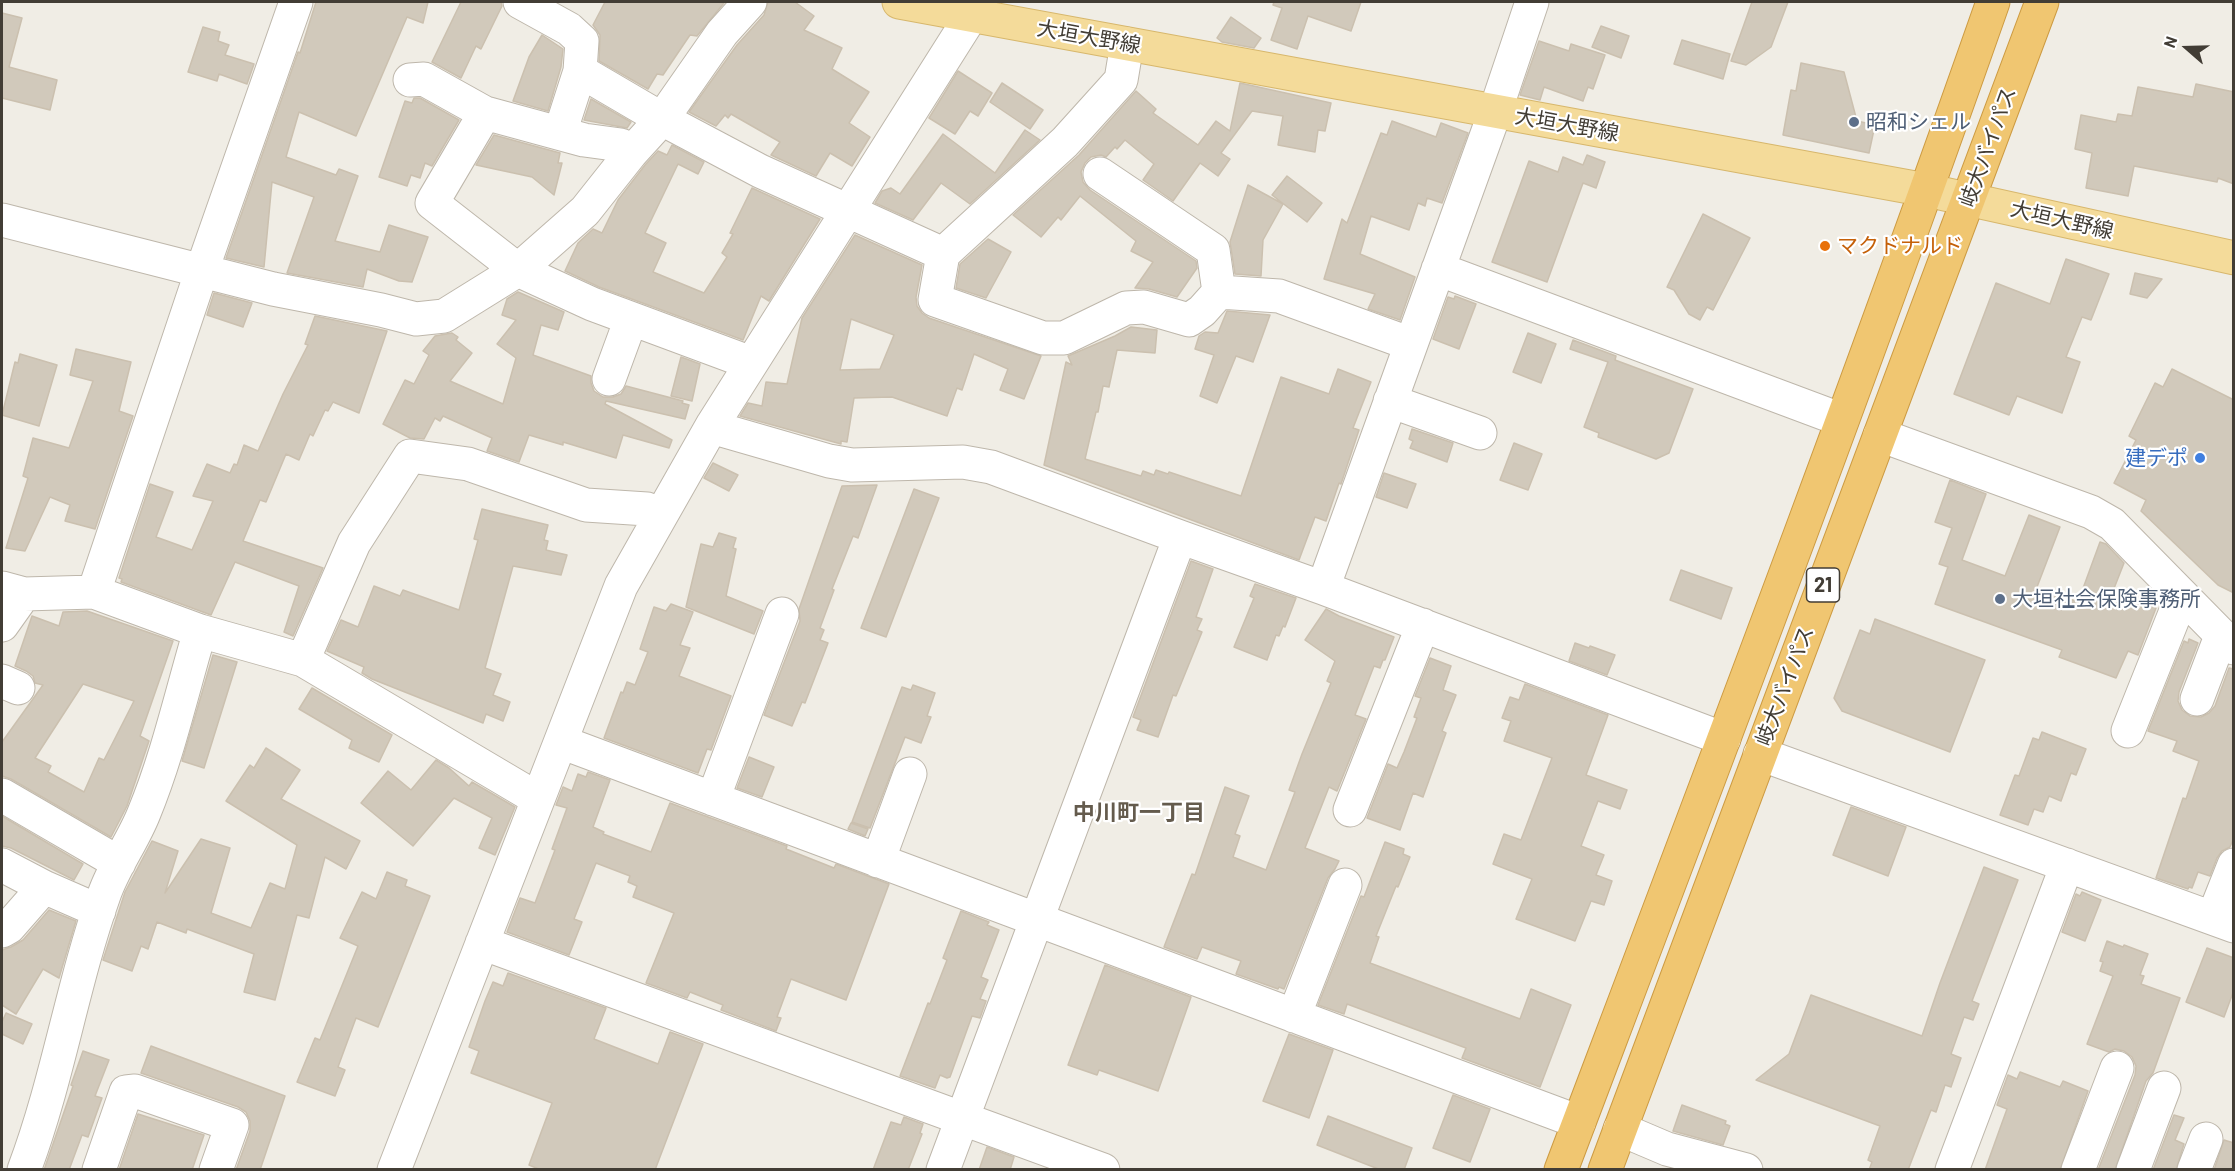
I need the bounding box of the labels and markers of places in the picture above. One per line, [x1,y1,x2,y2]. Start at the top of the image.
place label: 昭和シェル [1866,109,1971,135]
marker: 昭和シェル [1847,115,1861,129]
place label: マクドナルド [1837,233,1963,259]
marker: マクドナルド [1818,239,1832,253]
place label: 建デポ [2125,445,2188,471]
marker: 建デポ [2193,451,2207,465]
place label: 大垣社会保険事務所 [2012,586,2201,612]
marker: 大垣社会保険事務所 [1993,592,2007,606]

